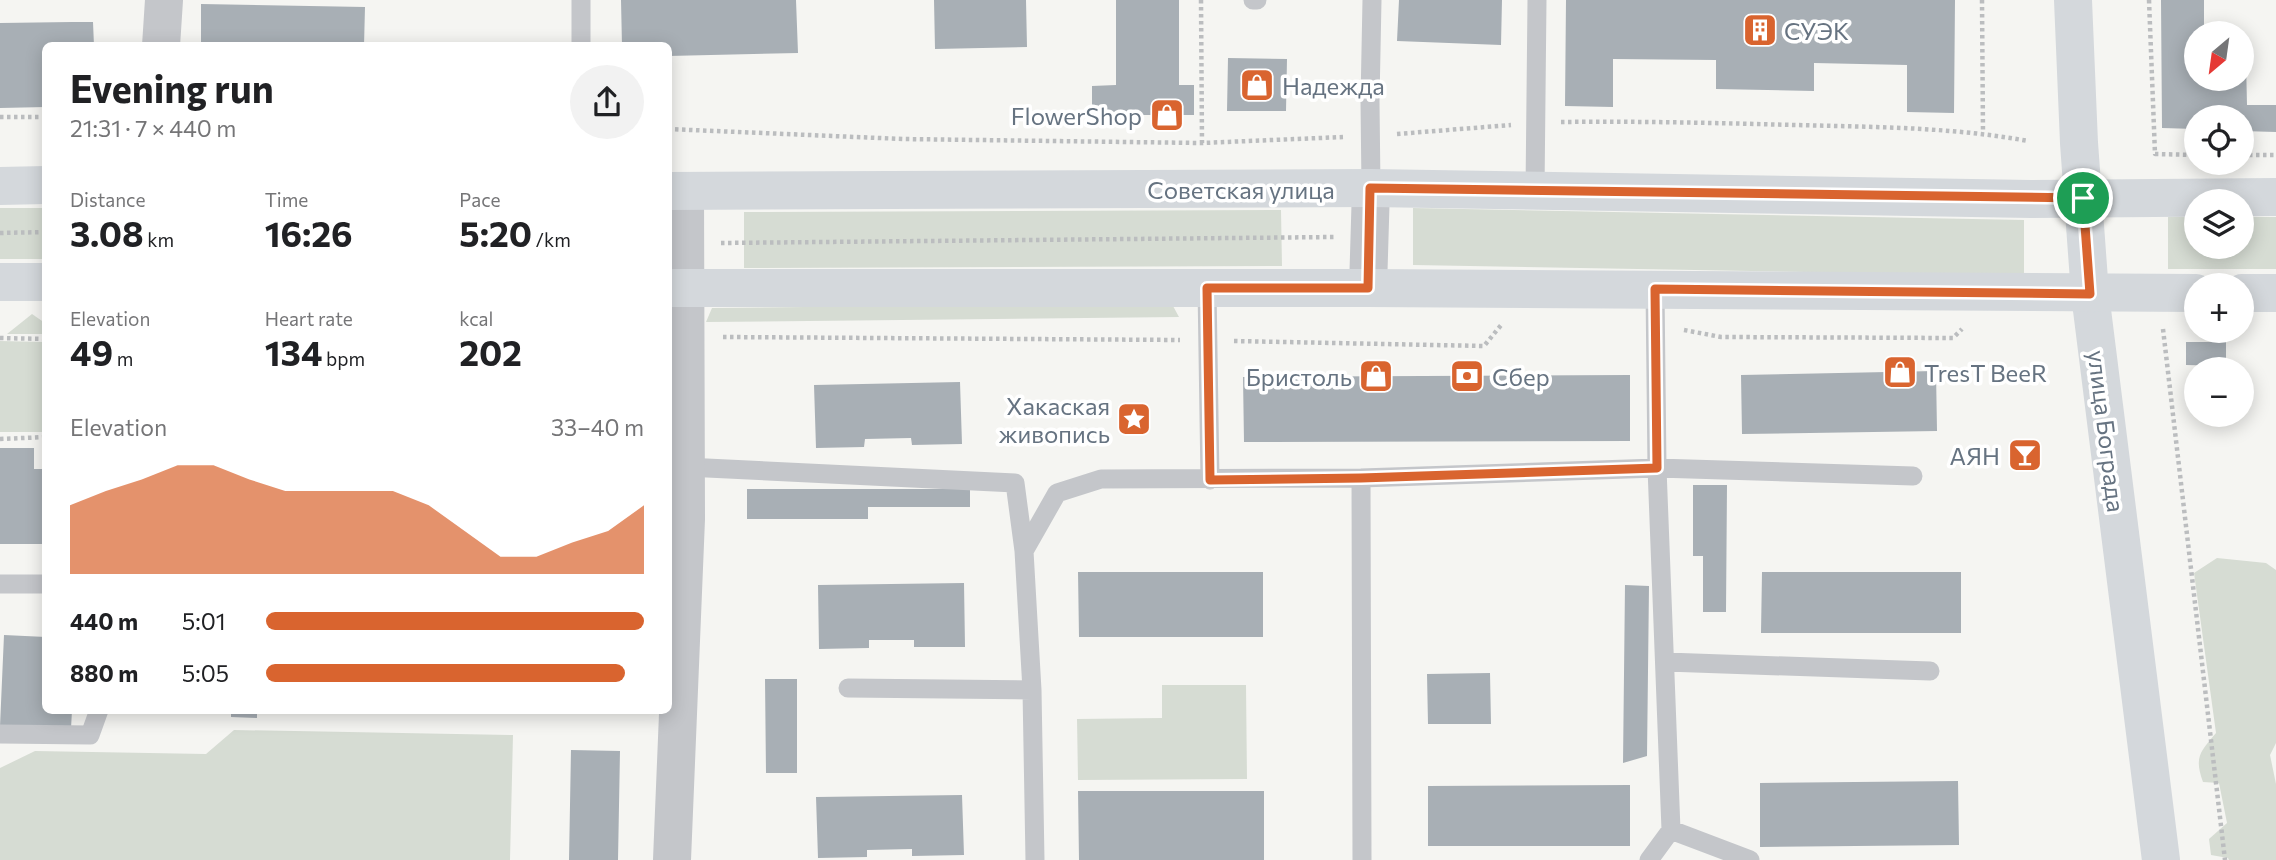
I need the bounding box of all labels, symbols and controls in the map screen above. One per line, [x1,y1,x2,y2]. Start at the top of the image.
building icon: СУЭК [1741,11,1779,49]
place label: СУЭК [1784,16,1849,45]
north arrow [2184,21,2254,91]
map controls [2184,21,2254,427]
text: Evening run [70,64,274,111]
button: share [570,65,644,139]
shop icon: Надежда [1238,66,1276,104]
place label: Надежда [1282,71,1385,100]
shop icon: FlowerShop [1148,96,1186,134]
place label: FlowerShop [1011,101,1142,130]
button: locate [2184,105,2254,175]
text: 21:31 · 7 × 440 m [70,114,236,142]
pin [2053,168,2113,228]
street label: Советская улица [1147,175,1335,204]
icon: arrive [2064,179,2102,217]
text: Distance [70,188,146,211]
text: Time [265,188,308,211]
text: Pace [459,188,501,211]
button: layers [2184,189,2254,259]
text: 3.08 [70,211,144,254]
text: 16:26 [265,211,353,254]
text: 5:20 [459,211,532,254]
text: km [144,228,174,251]
text: /km [532,228,571,251]
button: + [2184,273,2254,343]
text: Elevation [70,307,150,330]
text: Heart rate [265,307,353,330]
text: kcal [459,307,493,330]
text: 49 [70,330,113,373]
text: 134 [265,330,322,373]
text: 202 [459,330,522,373]
text: m [113,347,133,370]
text: bpm [322,347,365,370]
street label: улица Бограда [2083,348,2131,514]
shop icon: TresT BeeR [1881,353,1919,391]
shop icon: Бристоль [1357,357,1395,395]
bank icon: Сбер [1448,357,1486,395]
button: − [2184,357,2254,427]
place label: TresT BeeR [1924,358,2047,387]
place label: Бристоль [1246,362,1352,391]
place label: Сбер [1492,362,1550,391]
place label: Хакаская живопись [999,391,1110,448]
place icon: Хакаская живопись [1115,400,1153,438]
text: Elevation [70,413,167,441]
text: 33–40 m [551,413,644,441]
bar icon: АЯН [2006,436,2044,474]
place label: АЯН [1949,441,2000,470]
text: 440 m [70,607,138,635]
text: 5:01 [182,607,225,635]
text: 880 m [70,659,138,687]
text: 5:05 [182,659,229,687]

